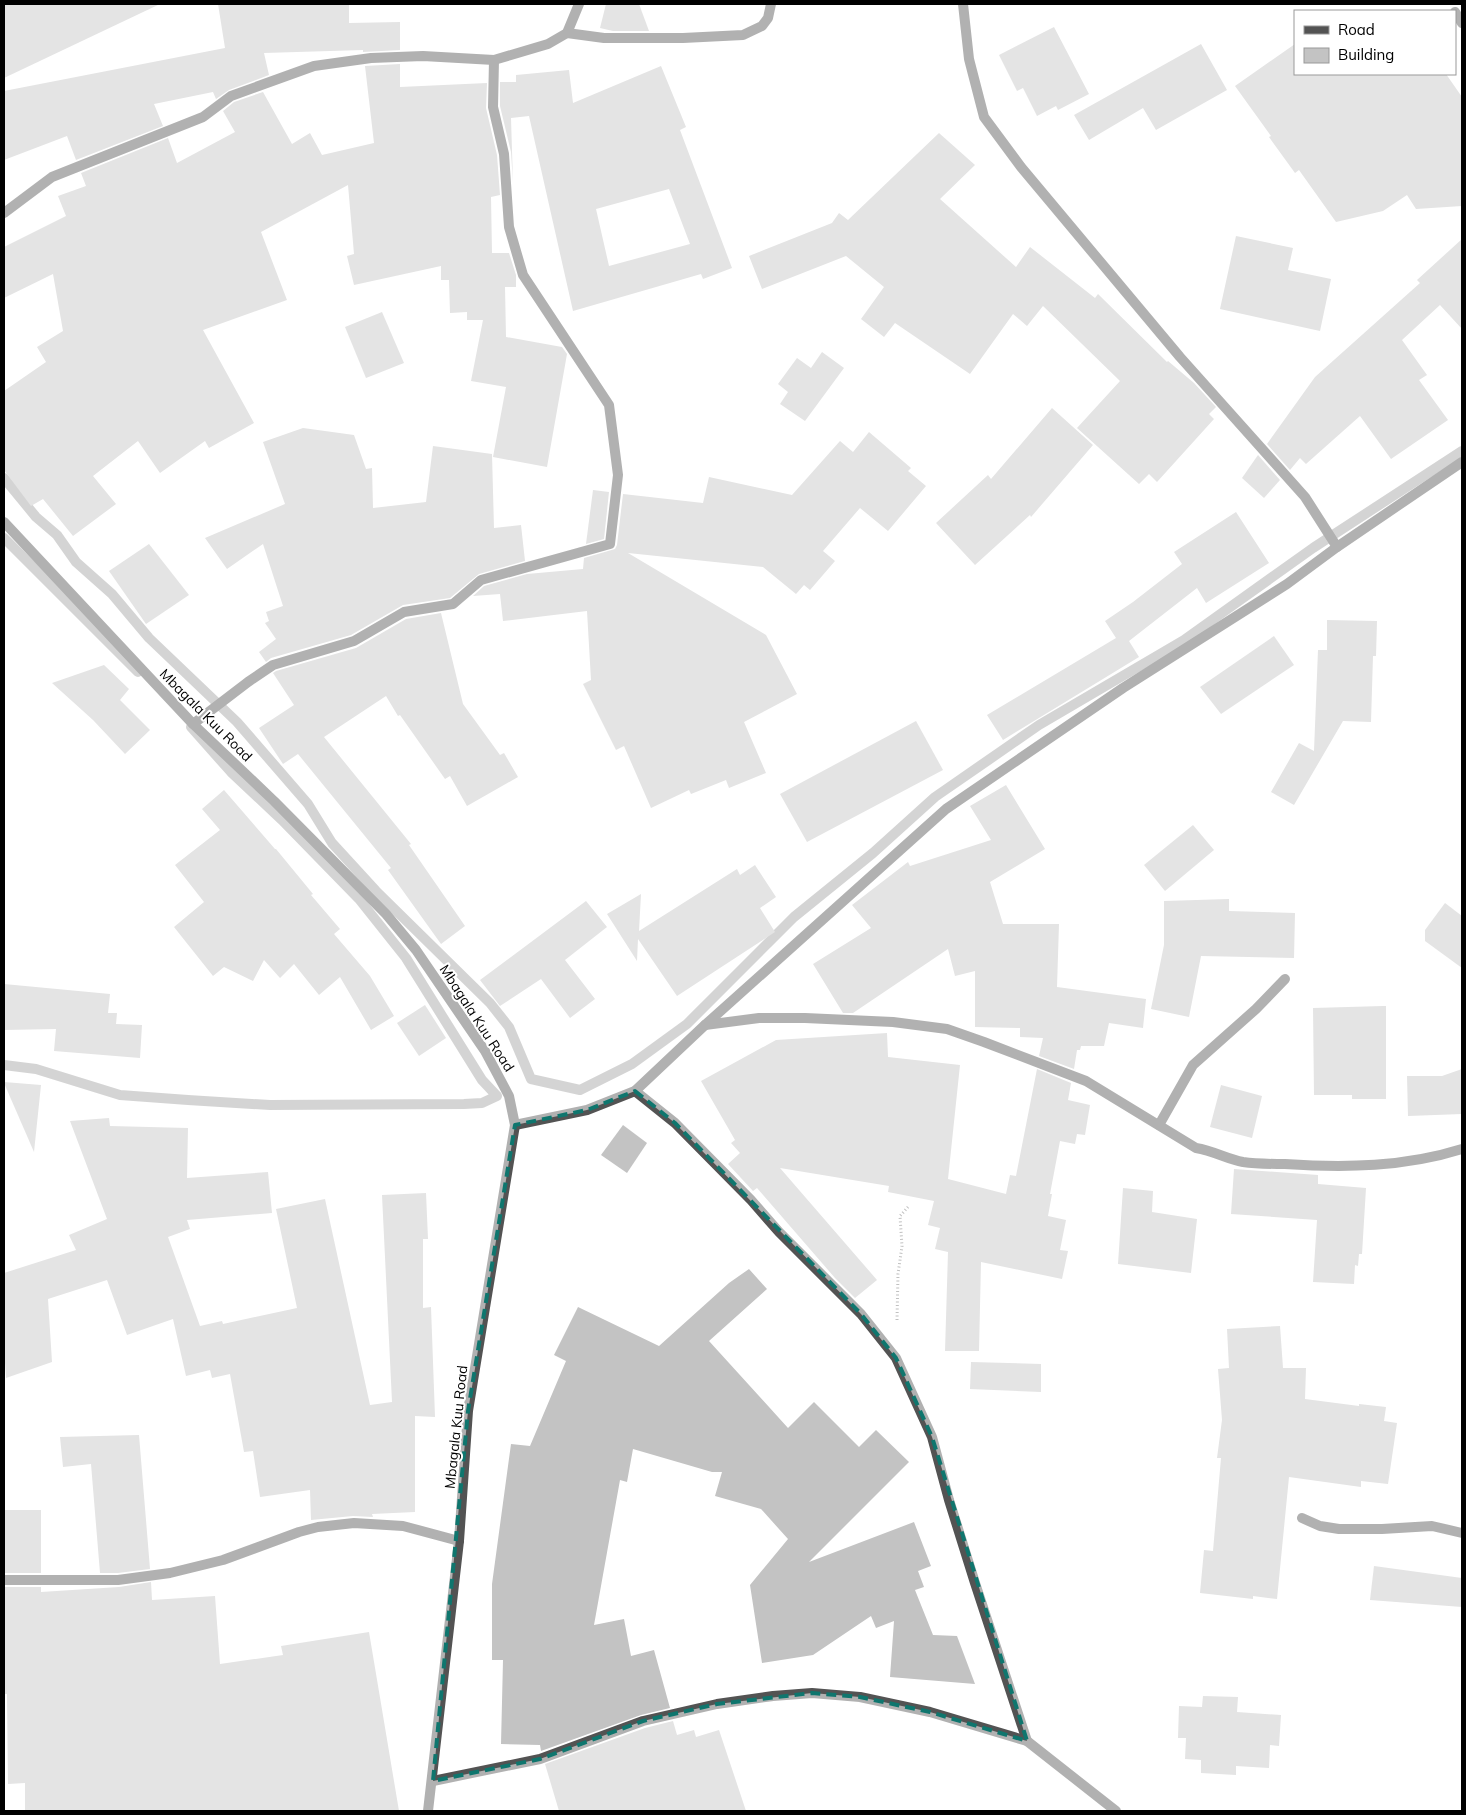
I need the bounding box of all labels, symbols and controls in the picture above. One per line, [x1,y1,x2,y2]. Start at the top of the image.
legend [1294,10,1456,75]
text: Road [1338,20,1375,39]
text: Building [1338,45,1394,64]
street label: Mbagala Kuu Road [156,665,256,765]
street label: Mbagala Kuu Road [436,961,518,1075]
street label: Mbagala Kuu Road [441,1364,471,1490]

